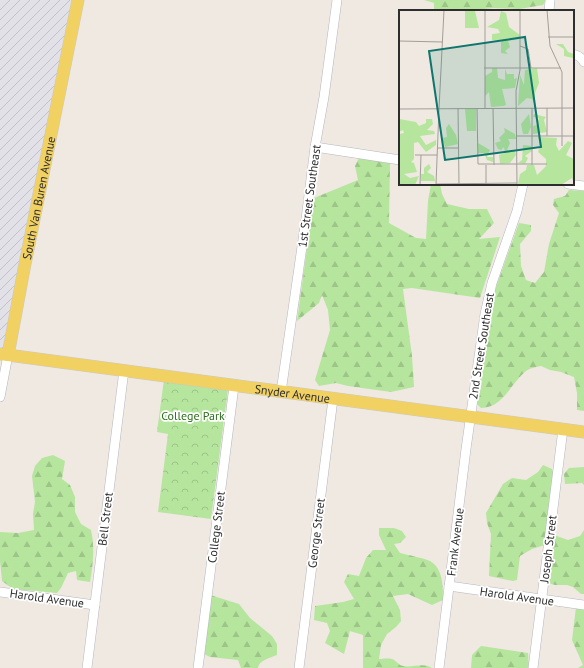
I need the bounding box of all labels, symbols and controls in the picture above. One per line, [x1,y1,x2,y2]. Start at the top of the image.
inset map [399,10,574,185]
street label: South Van Buren Avenue [19,135,58,261]
street label: 1st Street Southeast [294,144,324,248]
street label: 2nd Street Southeast [465,292,497,400]
street label: Snyder Avenue [254,381,331,405]
park label: College Park [161,408,225,423]
street label: College Street [204,490,228,564]
street label: Bell Street [94,491,116,547]
street label: George Street [304,497,328,569]
street label: Frank Avenue [443,507,467,577]
street label: Joseph Street [536,514,560,585]
street label: Harold Avenue [479,583,555,609]
street label: Harold Avenue [9,585,85,611]

